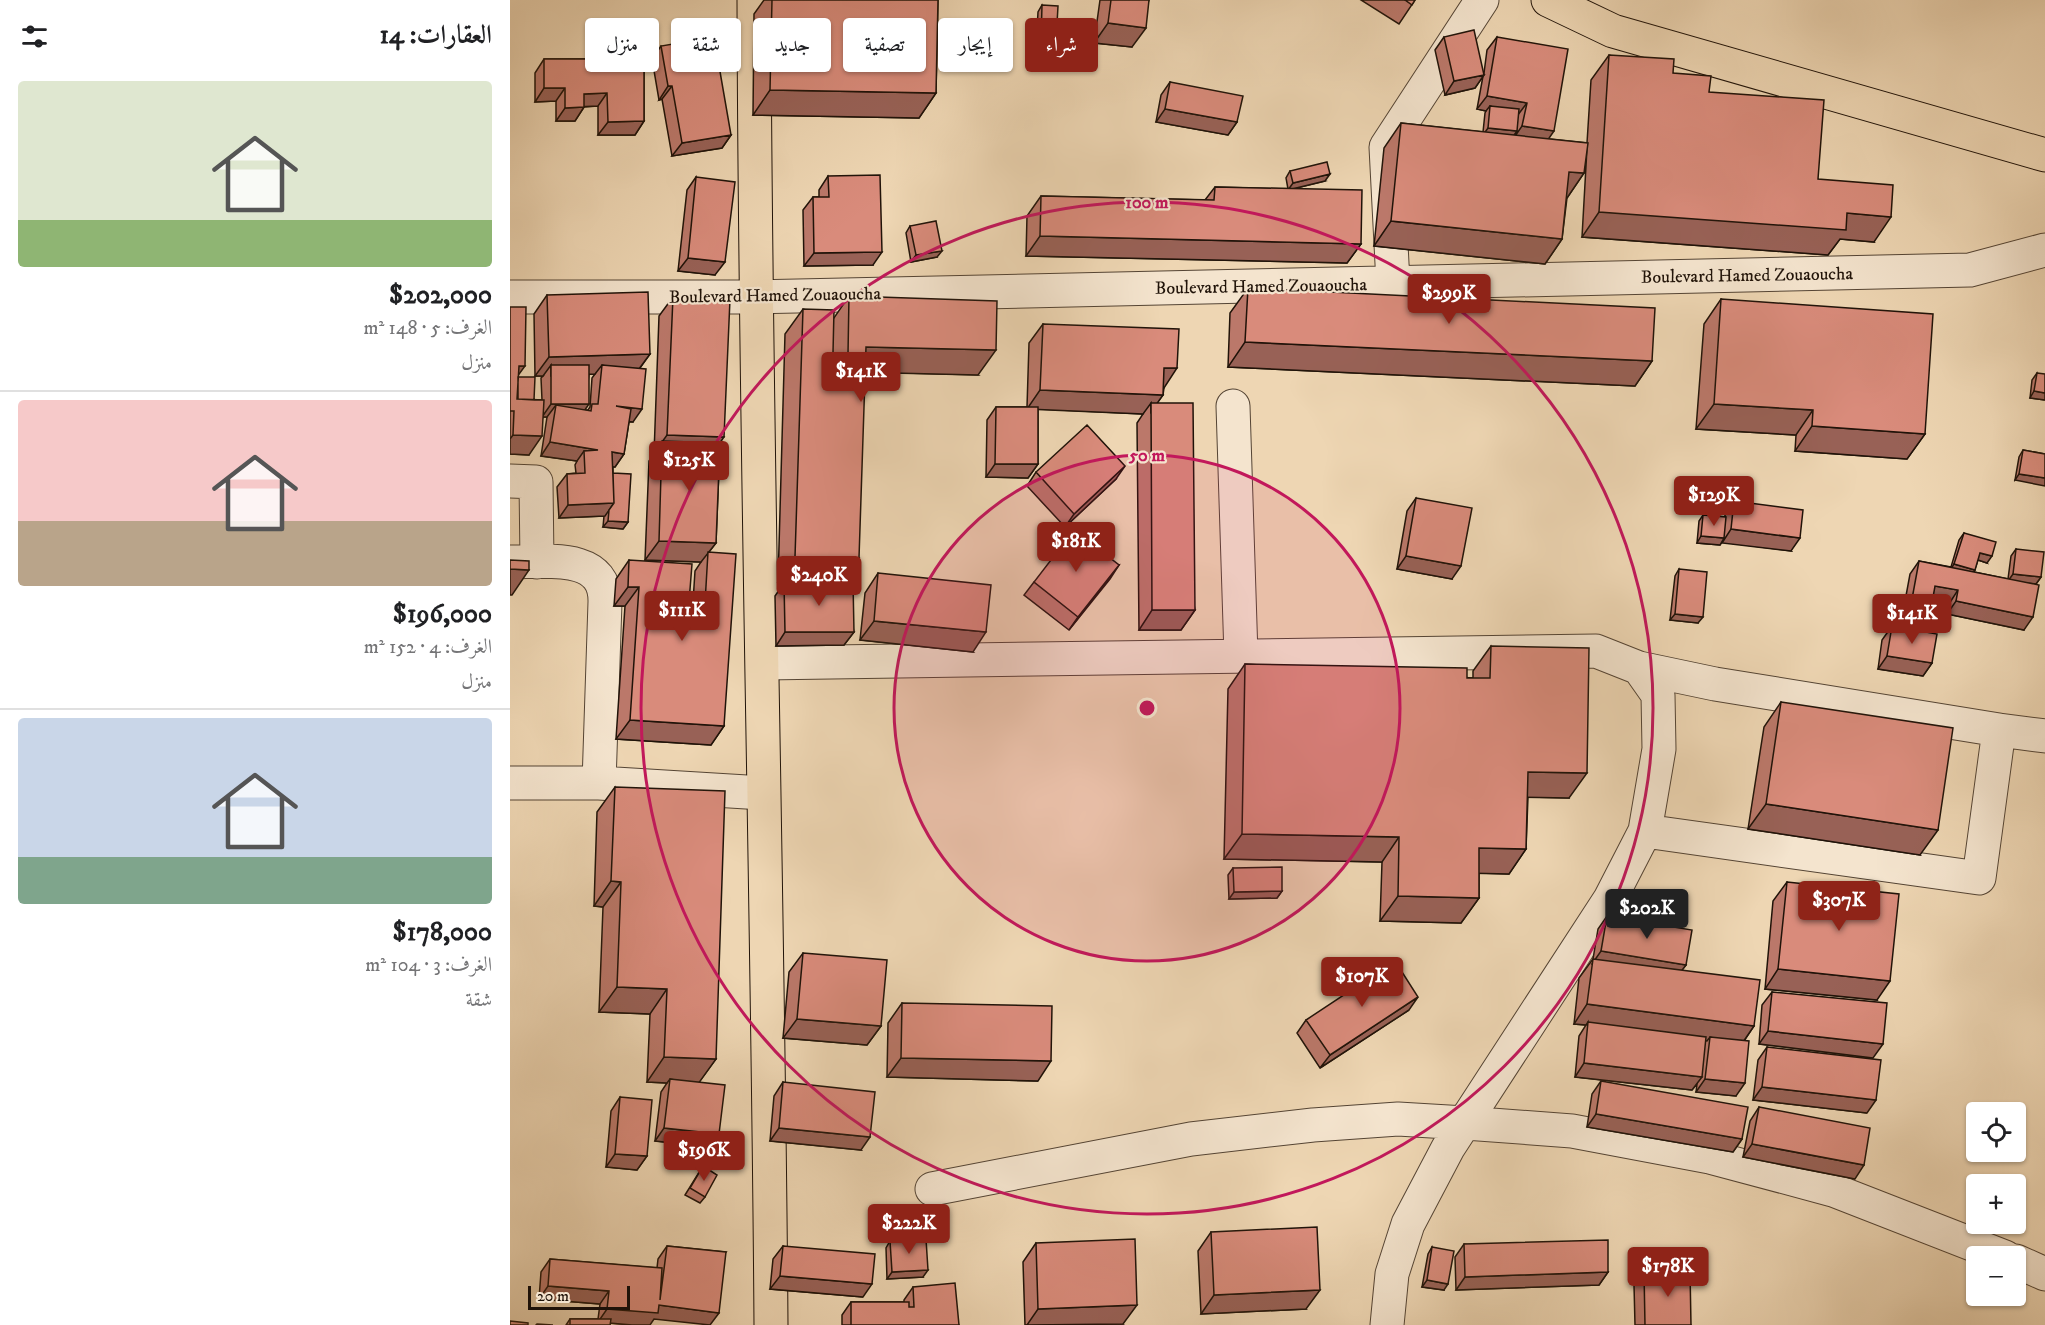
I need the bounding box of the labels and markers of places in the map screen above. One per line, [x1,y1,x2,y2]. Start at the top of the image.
pin: $299K [1407,274,1491,325]
pin: $141K [819,352,903,403]
pin: $125K [647,441,731,492]
pin: $129K [1672,476,1756,527]
pin: $181K [1034,522,1118,573]
pin: $240K [777,556,861,607]
pin: $111K [640,591,724,642]
pin: $141K [1870,594,1954,645]
centre of rings [1137,698,1157,718]
pin: $307K [1797,881,1881,932]
pin: $202K [1605,889,1689,940]
pin: $107K [1320,957,1404,1008]
pin: $196K [662,1131,746,1182]
pin: $222K [867,1204,951,1255]
pin: $178K [1626,1247,1710,1298]

